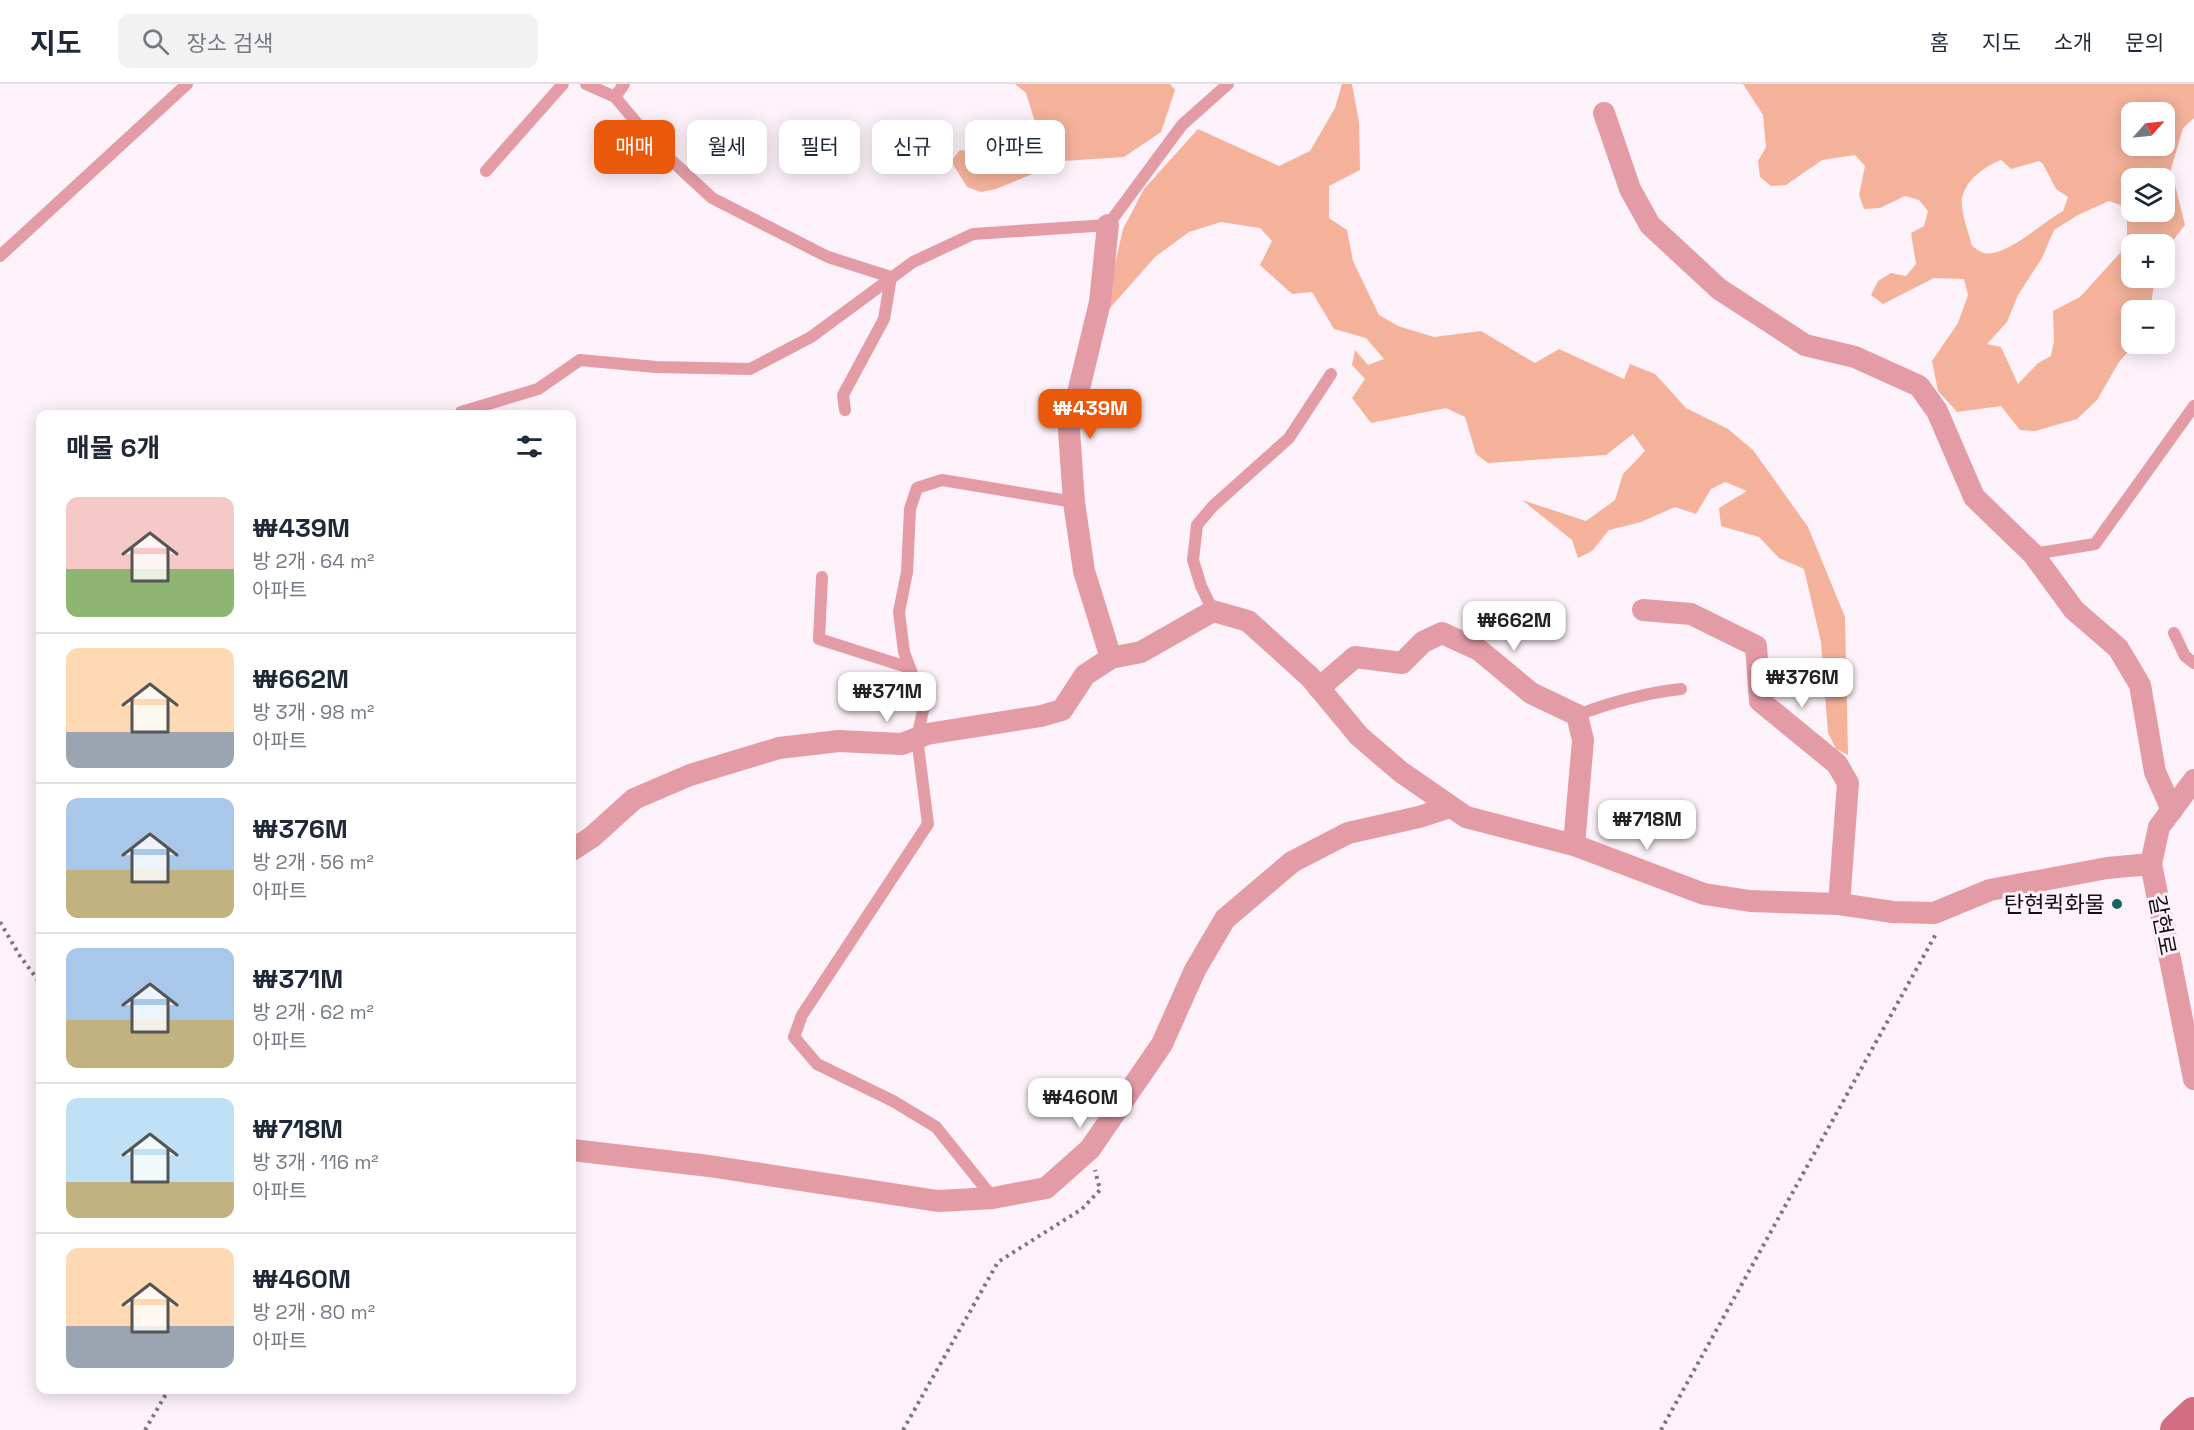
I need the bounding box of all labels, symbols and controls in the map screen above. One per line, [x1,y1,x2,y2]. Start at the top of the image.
search box [118,14,538,68]
text: 지도 [30,25,82,61]
icon: search [139,25,172,58]
text: 장소 검색 [187,29,273,57]
text: 홈 [1930,29,1949,56]
text: 지도 [1982,29,2021,56]
text: 소개 [2054,29,2092,56]
text: 문의 [2125,29,2164,56]
north arrow [2121,102,2175,156]
map controls [2121,102,2175,354]
chip: 매매 [594,120,675,174]
chip: 월세 [687,120,767,174]
chip: 필터 [779,120,860,174]
chip: 신규 [872,120,953,174]
chip: 아파트 [965,120,1065,174]
button: layers [2121,168,2175,222]
button: + [2121,234,2175,288]
button: − [2121,300,2175,354]
pin: ₩439M [1048,389,1132,440]
text: ₩439M [1052,395,1128,421]
icon: filters [513,430,546,463]
text: 매물 6개 [66,431,160,465]
text: ₩439M [252,511,350,545]
icon: home [114,521,186,593]
text: 방 2개 · 64 m² [252,548,374,574]
text: 아파트 [252,577,307,603]
pin: ₩662M [1472,601,1556,652]
text: ₩662M [1477,607,1551,633]
pin: ₩376M [1760,658,1844,709]
text: ₩662M [252,662,349,696]
text: ₩376M [1765,664,1839,690]
icon: home [114,672,186,744]
pin: ₩371M [845,672,929,723]
text: ₩371M [852,678,922,704]
text: 방 3개 · 98 m² [252,699,374,725]
text: 아파트 [252,728,307,754]
pin: ₩718M [1605,800,1689,851]
text: ₩718M [1612,806,1682,832]
text: ₩376M [252,812,348,846]
icon: home [114,822,186,894]
text: 방 2개 · 56 m² [252,849,374,875]
text: 아파트 [252,878,307,904]
place label: 탄현퀵화물 [2004,890,2105,918]
street label: 갈현로 [2143,893,2183,957]
marker: 탄현퀵화물 [2110,897,2124,911]
text: ₩371M [252,962,343,996]
icon: home [114,972,186,1044]
text: 방 2개 · 62 m² [252,999,374,1025]
text: 아파트 [252,1028,307,1054]
pin: ₩460M [1038,1078,1122,1129]
text: ₩460M [1042,1084,1118,1110]
text: ₩718M [252,1112,343,1146]
icon: home [114,1122,186,1194]
text: 방 3개 · 116 m² [252,1149,379,1175]
text: 아파트 [252,1178,307,1204]
text: ₩460M [252,1262,351,1296]
icon: home [114,1272,186,1344]
text: 방 2개 · 80 m² [252,1299,375,1325]
text: 아파트 [252,1328,307,1354]

